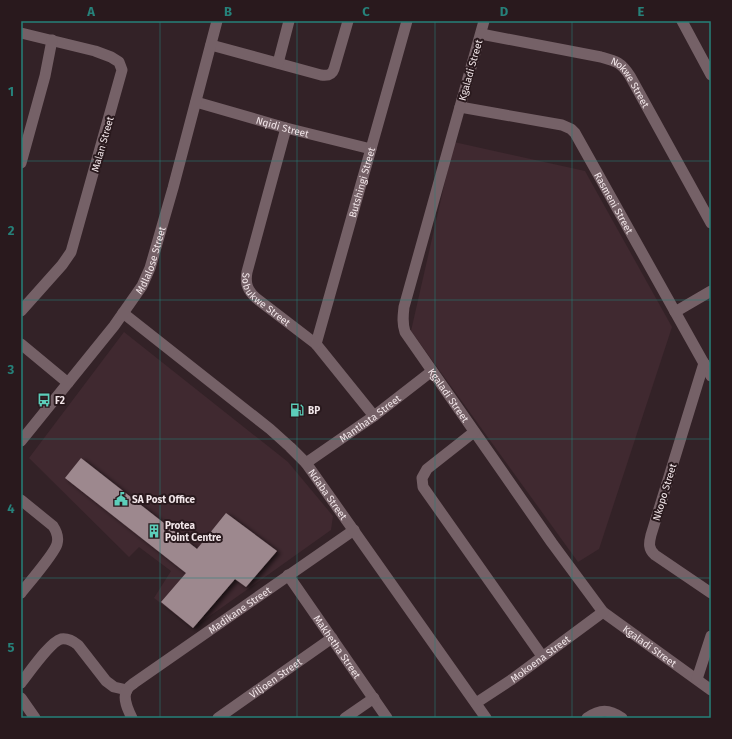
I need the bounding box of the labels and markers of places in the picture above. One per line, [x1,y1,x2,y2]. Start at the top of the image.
bus stop icon: F2 [36,392,52,408]
place label: F2 [55,395,65,407]
fuel station icon: BP [289,402,305,418]
place label: BP [308,405,320,417]
public building icon: SA Post Office [113,491,129,507]
place label: SA Post Office [132,494,196,506]
place label: Protea Point Centre [165,520,222,544]
building icon: Protea Point Centre [146,523,162,539]

